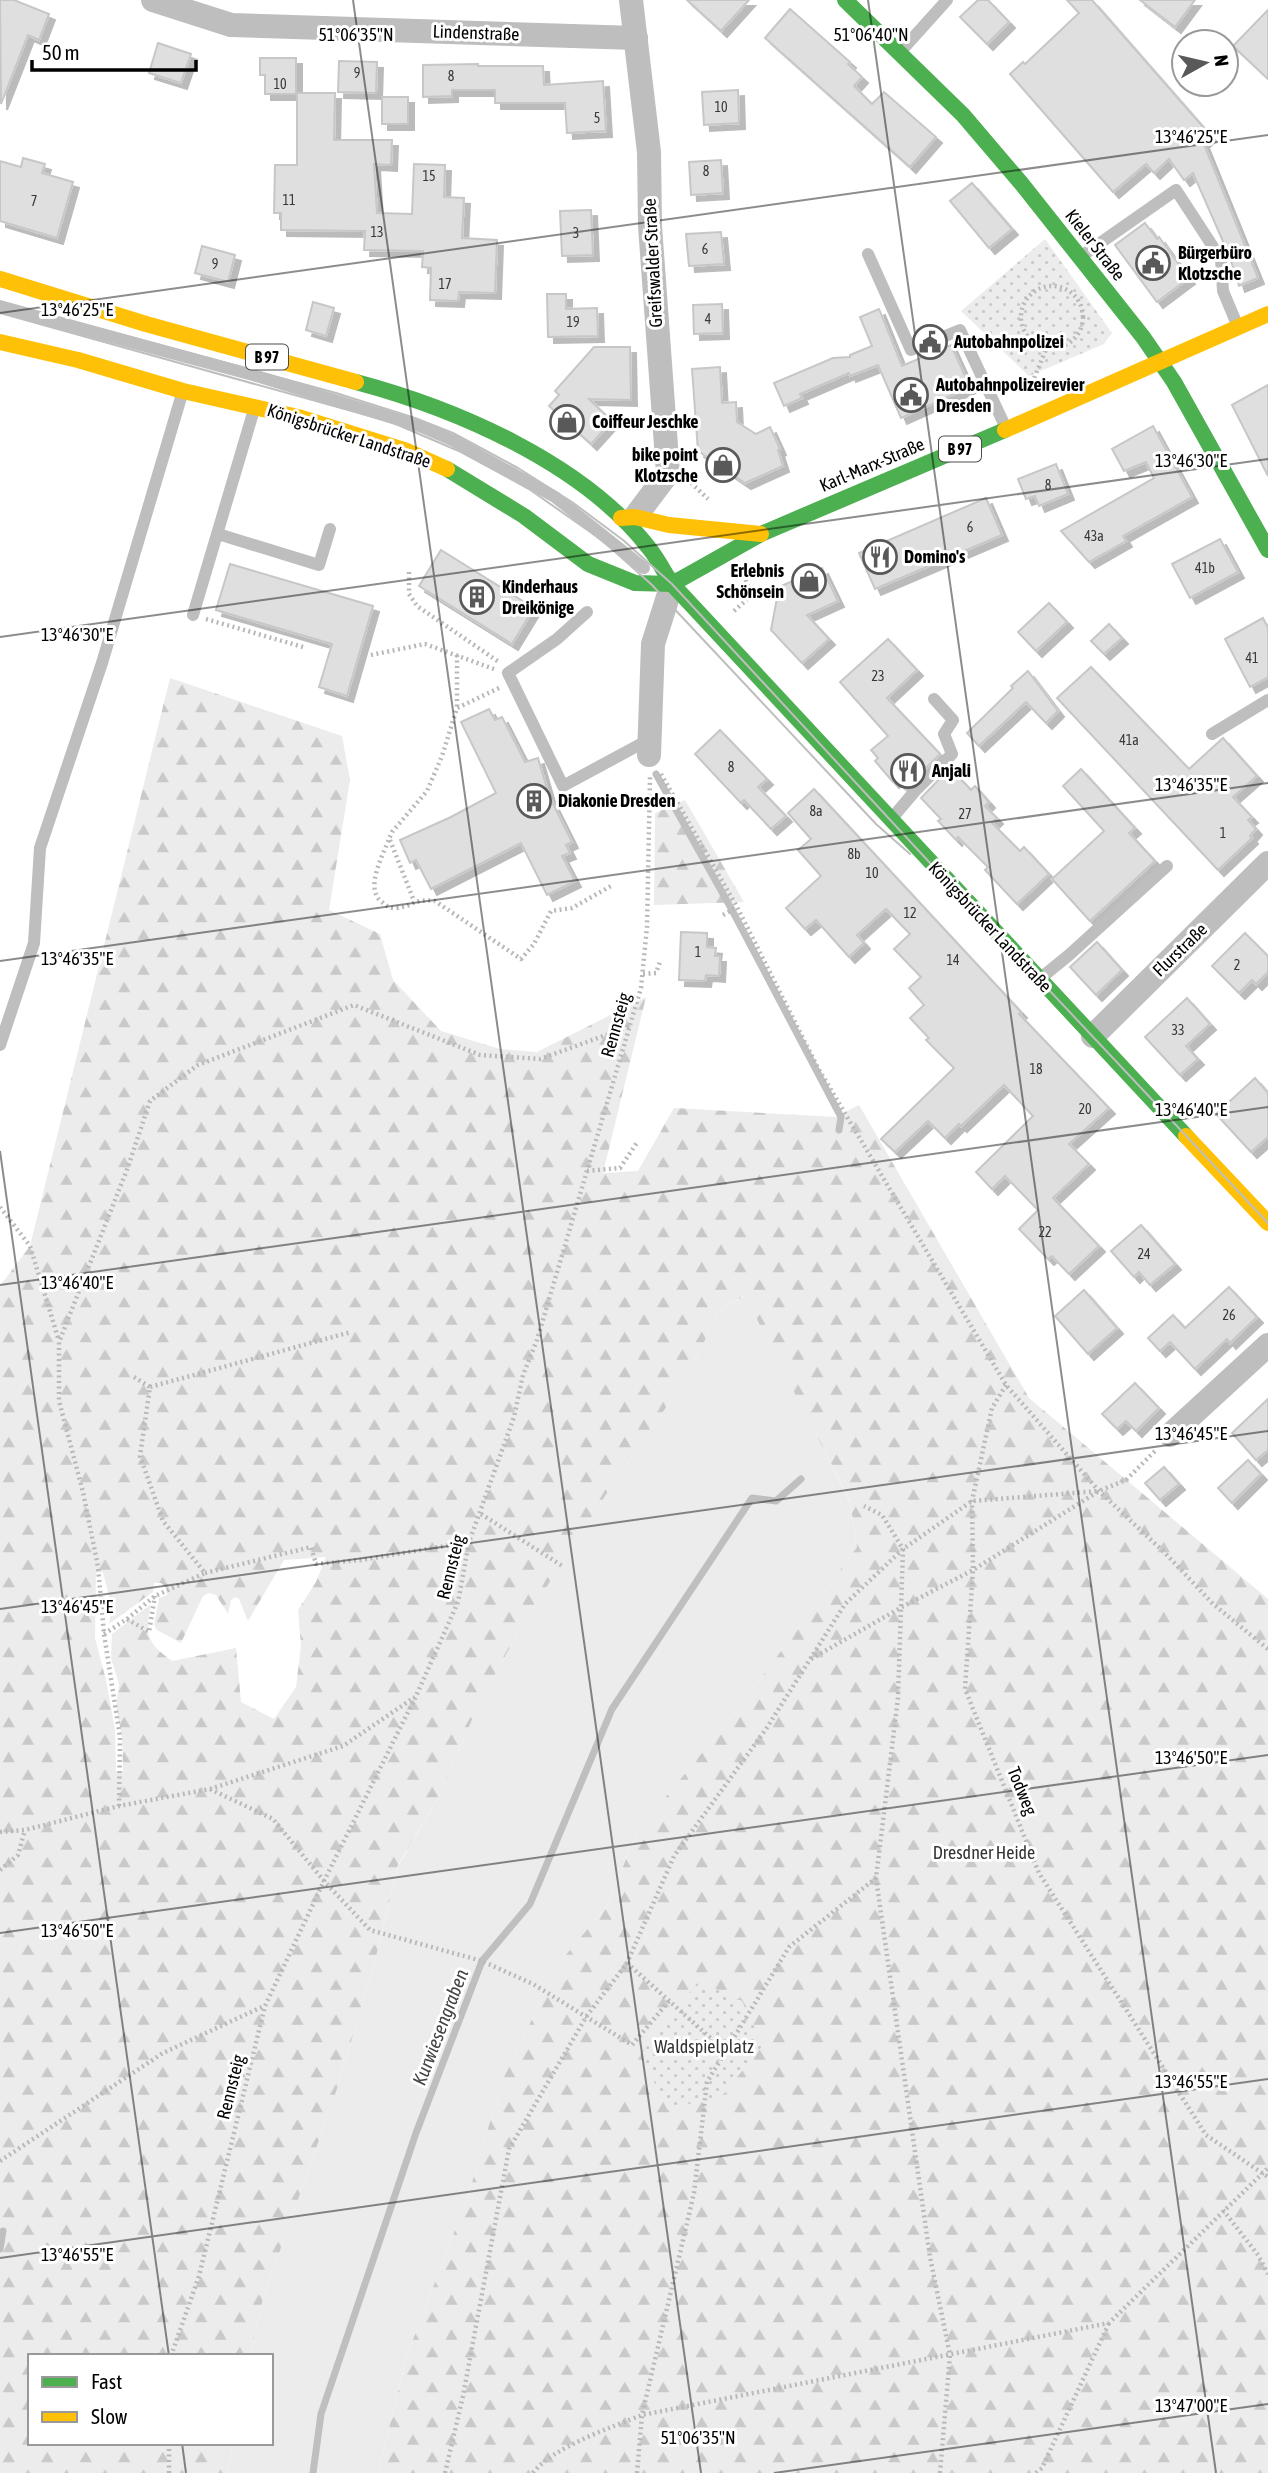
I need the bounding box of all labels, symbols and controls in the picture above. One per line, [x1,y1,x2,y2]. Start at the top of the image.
street label: Lindenstraße [432,20,520,45]
text: 51°06'35"N [318,24,394,45]
text: 51°06'40"N [833,24,909,45]
scale bar [32,28,196,72]
north arrow [1170,28,1240,98]
text: 50 m [42,40,80,64]
text: N [1210,54,1234,68]
house number: 9 [354,65,360,81]
house number: 8 [448,68,455,84]
house number: 10 [273,76,287,92]
house number: 10 [714,99,728,115]
house number: 5 [594,110,600,126]
text: 13°46'25"E [1155,126,1227,147]
house number: 8 [703,163,710,179]
house number: 15 [422,168,436,184]
house number: 11 [282,192,296,208]
house number: 7 [31,193,37,209]
street label: Greifswalder Straße [639,198,666,328]
street label: Kieler Straße [1061,205,1130,284]
house number: 13 [370,224,384,240]
house number: 3 [573,225,579,241]
house number: 6 [702,241,709,257]
place label: Bürgerbüro Klotzsche [1178,242,1252,284]
public building icon: Bürgerbüro Klotzsche [1134,244,1172,282]
house number: 9 [212,256,218,272]
house number: 17 [438,276,452,292]
text: 13°46'25"E [41,299,113,320]
house number: 4 [705,311,712,327]
house number: 19 [566,314,580,330]
public building icon: Autobahnpolizei [911,323,949,361]
place label: Autobahnpolizei [953,331,1064,352]
road number: B 97 [246,344,288,370]
place label: Autobahnpolizeirevier Dresden [935,374,1085,416]
public building icon: Autobahnpolizeirevier Dresden [892,376,930,414]
street label: Königsbrücker Landstraße [265,399,434,472]
shop icon: Coiffeur Jeschke [548,403,586,441]
place label: Coiffeur Jeschke [592,411,699,432]
street label: Karl-Marx-Straße [816,433,927,496]
road number: B 97 [939,436,981,462]
place label: bike point Klotzsche [632,444,699,486]
shop icon: bike point Klotzsche [704,446,742,484]
text: 13°46'30"E [1155,450,1227,471]
house number: 8 [1045,477,1052,493]
house number: 6 [967,519,974,535]
house number: 43a [1084,528,1104,544]
restaurant icon: Domino's [861,538,899,576]
place label: Domino's [904,546,966,567]
place label: Erlebnis Schönsein [716,560,785,602]
house number: 41b [1195,560,1215,576]
shop icon: Erlebnis Schönsein [790,562,828,600]
place label: Kinderhaus Dreikönige [502,576,578,618]
building icon: Kinderhaus Dreikönige [458,578,496,616]
text: 13°46'30"E [41,624,113,645]
house number: 41 [1245,650,1259,666]
house number: 23 [871,668,885,684]
house number: 41a [1119,732,1139,748]
restaurant icon: Anjali [889,752,927,790]
house number: 8 [728,759,735,775]
place label: Anjali [931,760,971,781]
text: 13°46'35"E [1155,774,1227,795]
building icon: Diakonie Dresden [515,782,553,820]
place label: Diakonie Dresden [558,790,676,811]
house number: 8a [809,803,823,819]
house number: 27 [958,806,972,822]
house number: 1 [1220,825,1226,841]
house number: 8b [847,846,861,862]
street label: Königsbrücker Landstraße [924,857,1056,996]
house number: 10 [865,865,879,881]
house number: 12 [903,905,917,921]
street label: Flurstraße [1148,919,1211,981]
house number: 1 [695,944,701,960]
text: 13°46'35"E [41,948,113,969]
house number: 14 [946,952,960,968]
house number: 2 [1234,957,1240,973]
street label: Rennsteig [596,990,635,1060]
house number: 33 [1171,1022,1185,1038]
house number: 18 [1029,1061,1043,1077]
text: 13°46'40"E [1155,1099,1227,1120]
house number: 20 [1078,1101,1092,1117]
house number: 22 [1038,1224,1052,1240]
house number: 24 [1137,1246,1151,1262]
text: 13°46'40"E [41,1272,113,1293]
house number: 26 [1222,1307,1236,1323]
text: 13°46'45"E [1155,1423,1227,1444]
street label: Rennsteig [432,1532,469,1601]
text: 13°46'45"E [41,1596,113,1617]
text: 13°46'50"E [1155,1747,1227,1768]
street label: Todweg [1003,1764,1042,1818]
park label: Dresdner Heide [933,1842,1035,1863]
text: 13°46'50"E [41,1920,113,1941]
water label: Kurwiesengraben [408,1966,472,2088]
park label: Waldspielplatz [654,2036,754,2057]
street label: Rennsteig [212,2052,249,2121]
text: 13°46'55"E [1155,2071,1227,2092]
text: 13°46'55"E [41,2244,113,2265]
legend [28,2354,273,2445]
text: Fast [91,2369,122,2393]
text: 13°47'00"E [1155,2395,1227,2416]
text: Slow [91,2404,128,2428]
text: 51°06'35"N [660,2427,736,2448]

